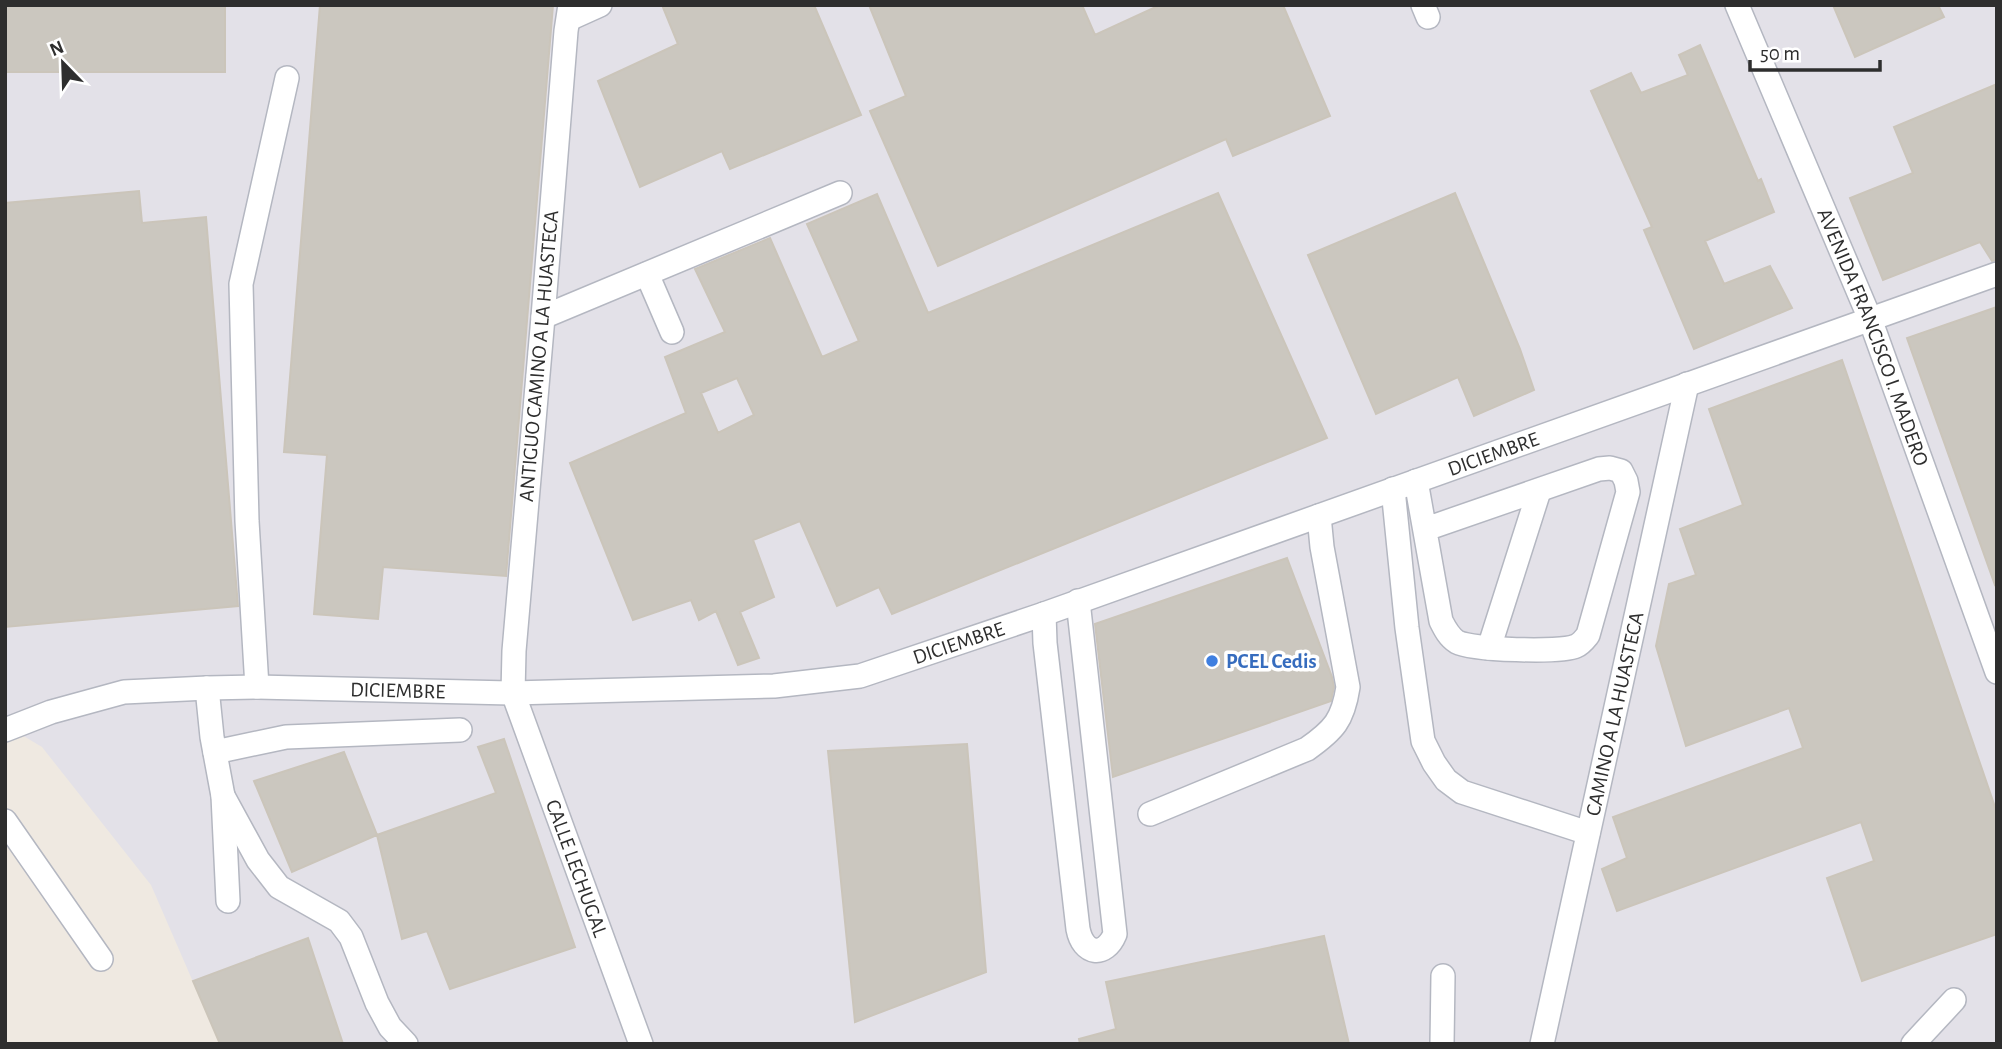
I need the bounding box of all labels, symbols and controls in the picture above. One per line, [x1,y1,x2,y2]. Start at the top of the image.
north arrow [28,28,98,98]
scale bar [1750,28,1880,72]
text: N [47,37,67,60]
text: 50 m [1760,43,1800,64]
street label: AVENIDA FRANCISCO I. MADERO [1814,205,1932,468]
street label: ANTIGUO CAMINO A LA HUASTECA [516,210,562,502]
street label: DICIEMBRE [1445,428,1542,480]
street label: CAMINO A LA HUASTECA [1582,610,1647,818]
street label: DICIEMBRE [910,618,1007,668]
place label: PCEL Cedis [1226,651,1316,672]
marker: PCEL Cedis [1204,653,1220,669]
street label: DICIEMBRE [350,679,446,702]
street label: CALLE LECHUGAL [542,797,612,940]

